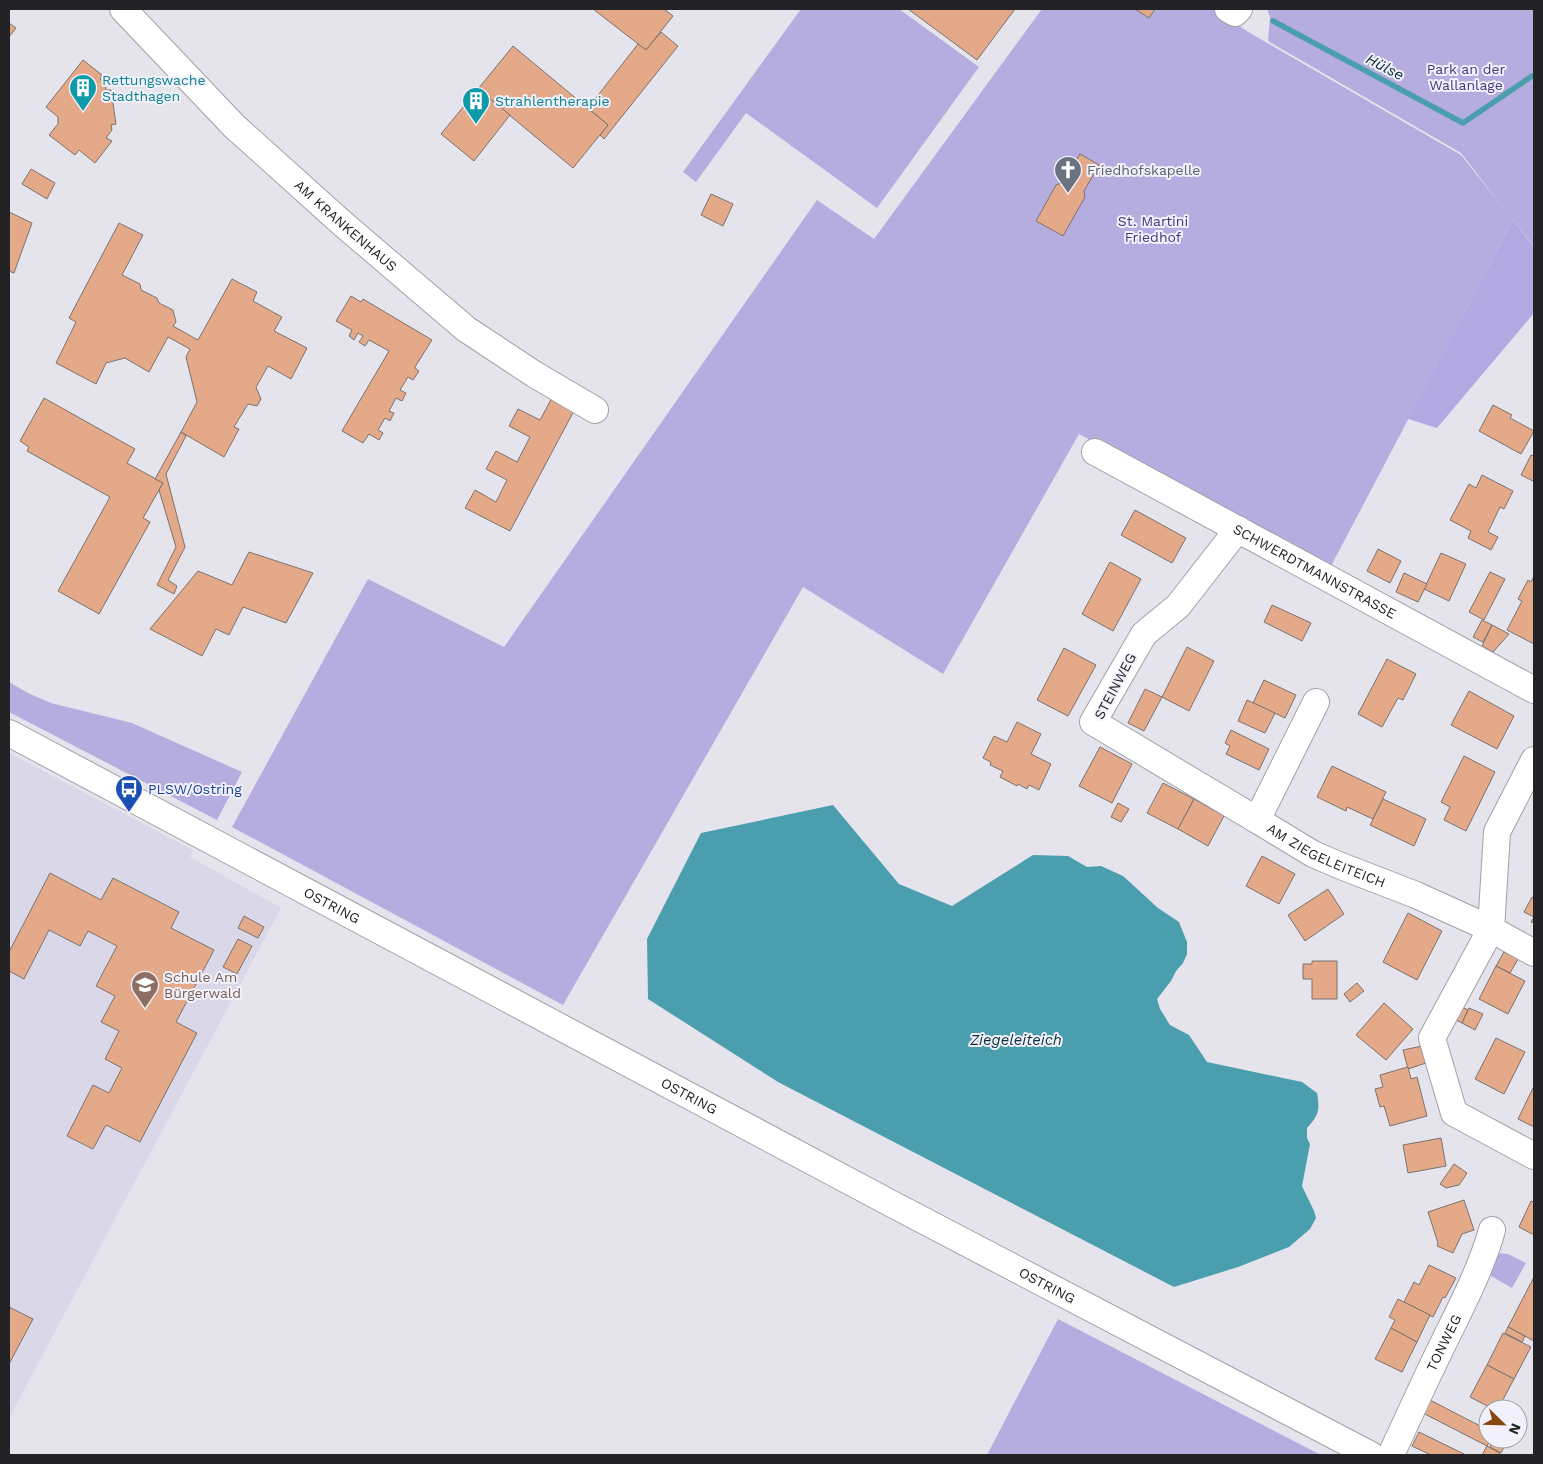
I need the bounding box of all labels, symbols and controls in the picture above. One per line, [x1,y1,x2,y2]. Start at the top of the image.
water label: Hülse [1363,50,1407,84]
park label: Park an der Wallanlage [1427,61,1506,93]
place label: Rettungswache Stadthagen [102,72,206,104]
building icon: Rettungswache Stadthagen [68,73,98,112]
building icon: Strahlentherapie [461,86,491,125]
place label: Strahlentherapie [495,93,610,109]
church icon: Friedhofskapelle [1053,155,1083,194]
place label: Friedhofskapelle [1087,162,1200,178]
street label: AM KRANKENHAUS [291,177,400,275]
park label: St. Martini Friedhof [1118,213,1188,245]
street label: SCHWERDTMANNSTRASSE [1231,521,1399,622]
street label: STEINWEG [1091,650,1139,722]
bus stop icon: PLSW/Ostring [114,774,144,813]
place label: PLSW/Ostring [148,781,242,797]
street label: AM ZIEGELEITEICH [1264,820,1388,890]
street label: OSTRING [301,884,363,927]
place label: Schule Am Bürgerwald [164,969,241,1001]
school or university icon: Schule Am Bürgerwald [130,970,160,1009]
water label: Ziegeleiteich [969,1031,1062,1049]
street label: OSTRING [658,1074,720,1117]
street label: OSTRING [1016,1264,1078,1307]
street label: TONWEG [1423,1312,1464,1374]
north arrow [1478,1399,1528,1449]
text: N [1506,1421,1524,1437]

